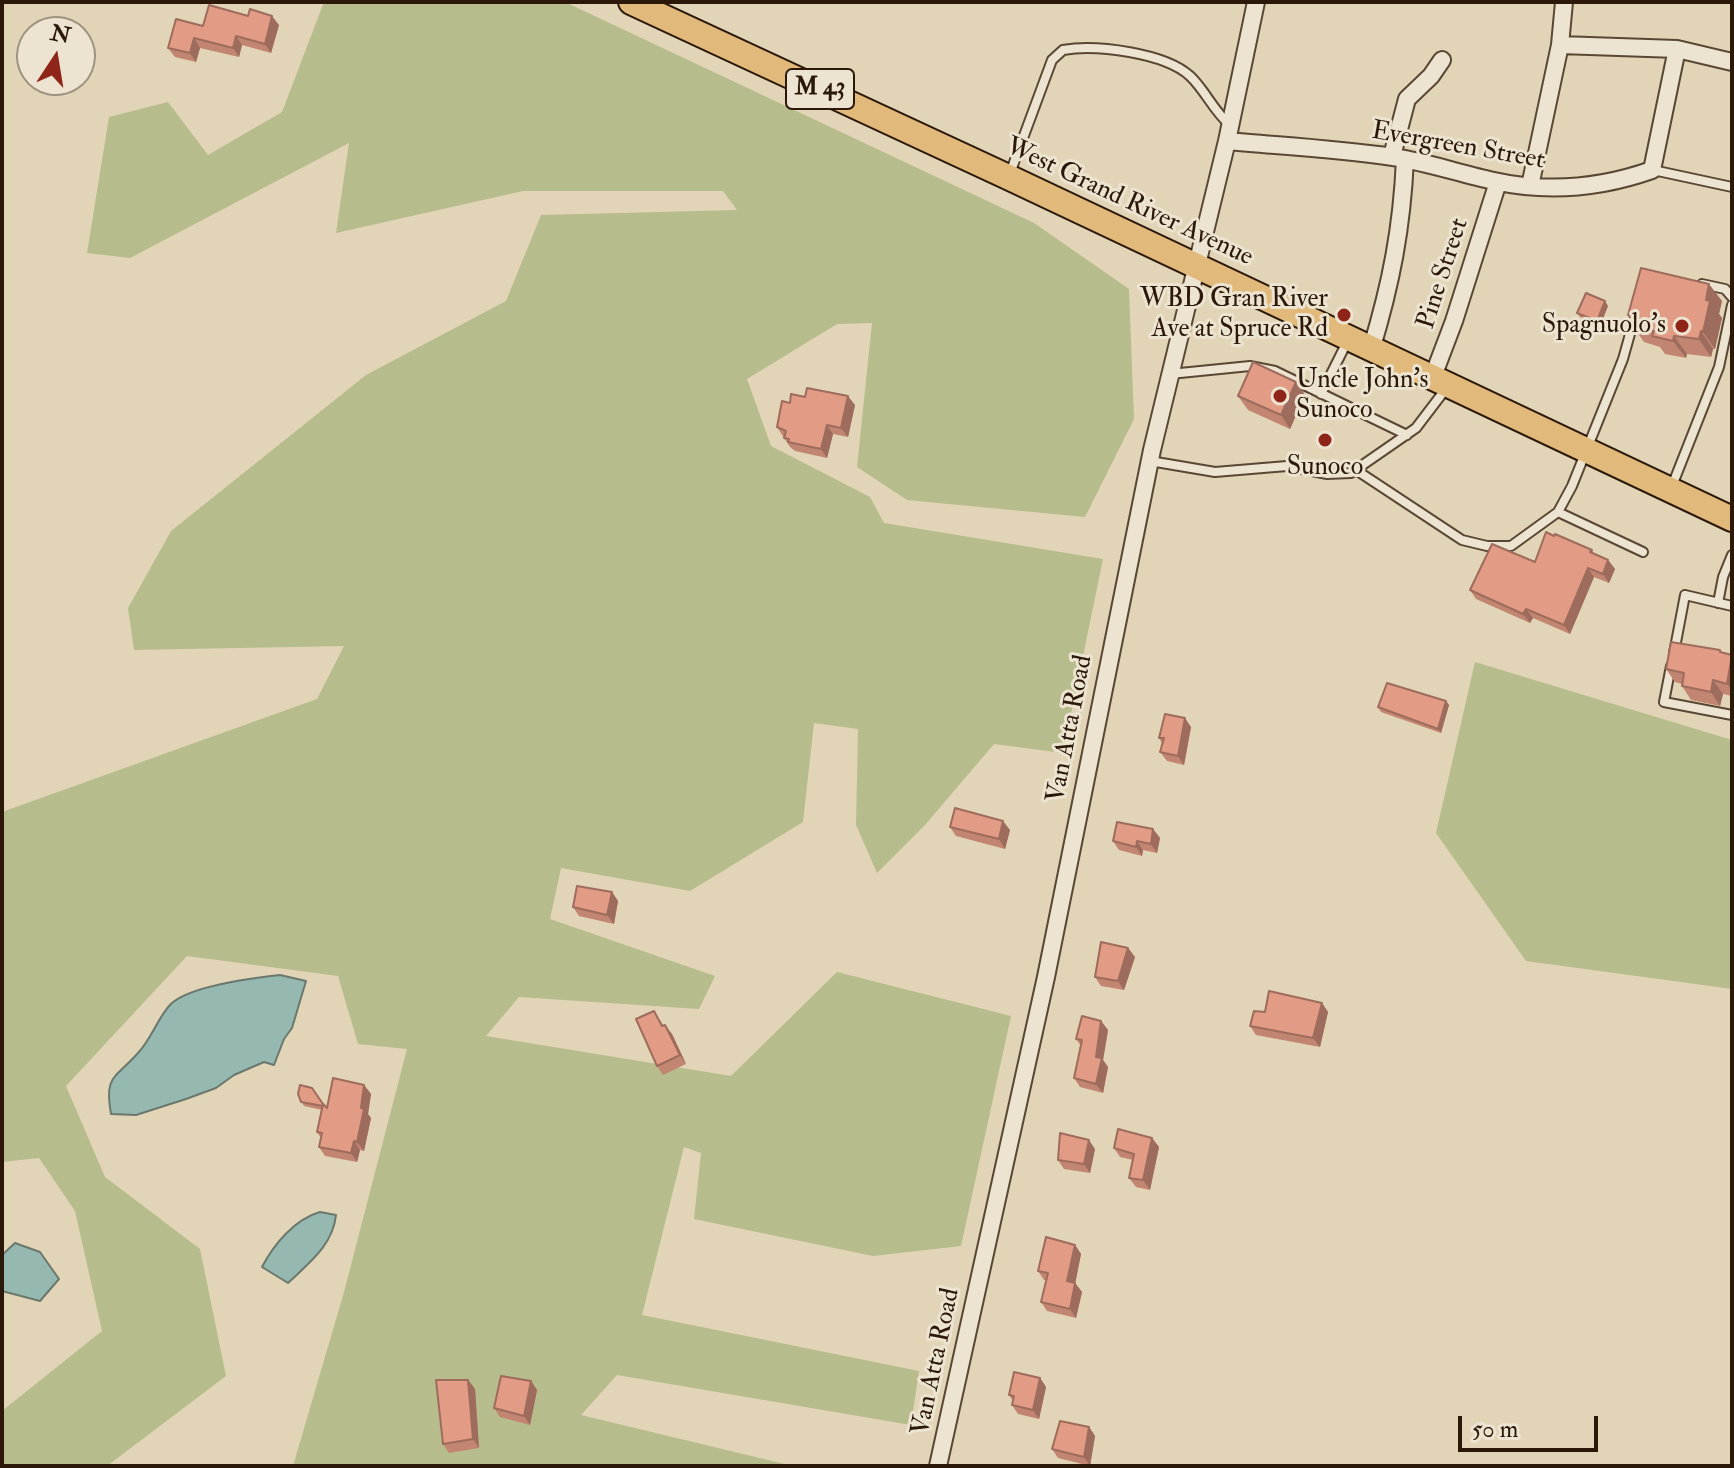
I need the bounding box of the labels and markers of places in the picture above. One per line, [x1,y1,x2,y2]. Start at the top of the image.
place label: WBD Gran River Ave at Spruce Rd [1140,284,1328,346]
marker: WBD Gran River Ave at Spruce Rd [1335,306,1353,324]
place label: Spagnuolo's [1542,310,1666,342]
marker: Spagnuolo's [1673,317,1691,335]
place label: Uncle John's Sunoco [1296,365,1428,426]
marker: Uncle John's Sunoco [1271,387,1289,405]
marker: Sunoco [1316,431,1334,449]
place label: Sunoco [1287,452,1363,484]

